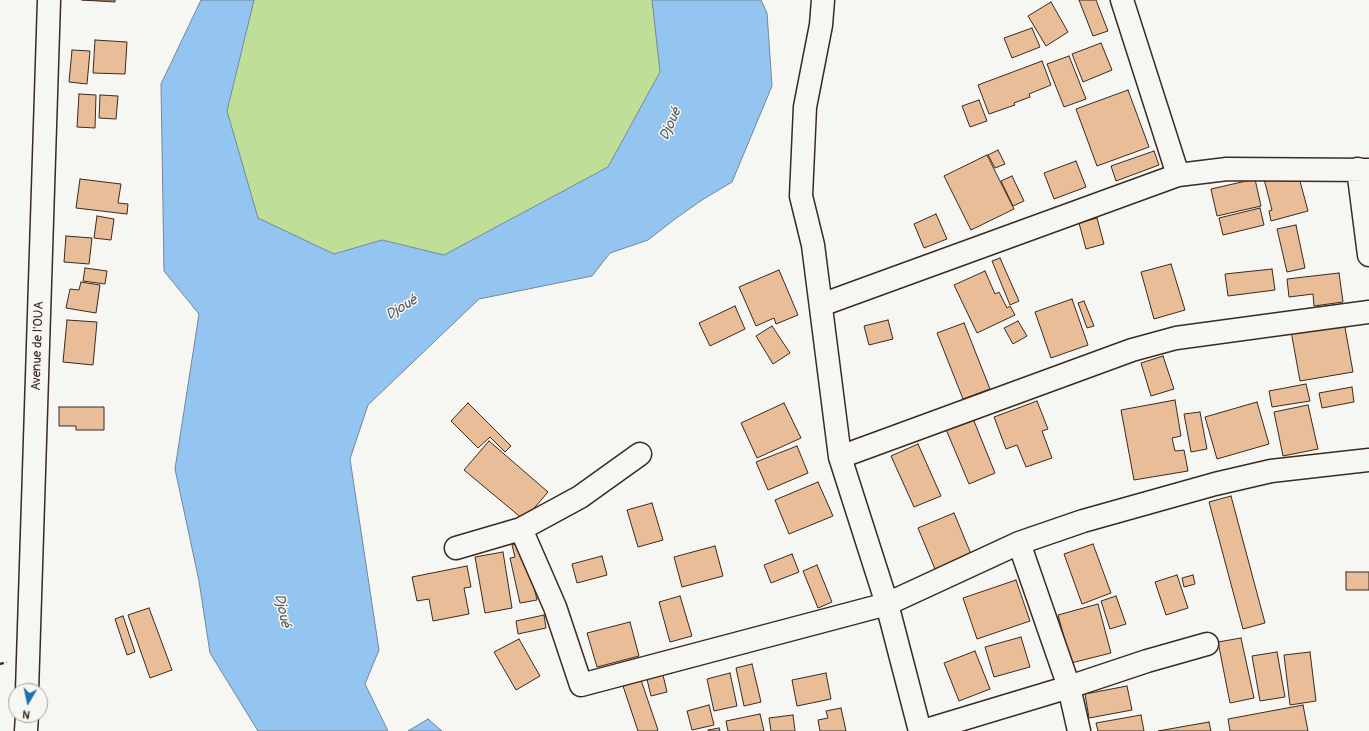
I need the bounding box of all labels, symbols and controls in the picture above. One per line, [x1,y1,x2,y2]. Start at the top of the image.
water label: Djoué [656,105,686,143]
water label: Djoué [383,292,421,324]
street label: Avenue de l'OUA [29,301,47,391]
water label: Djoué [270,593,294,629]
north arrow [8,683,48,723]
text: N [22,707,31,721]

